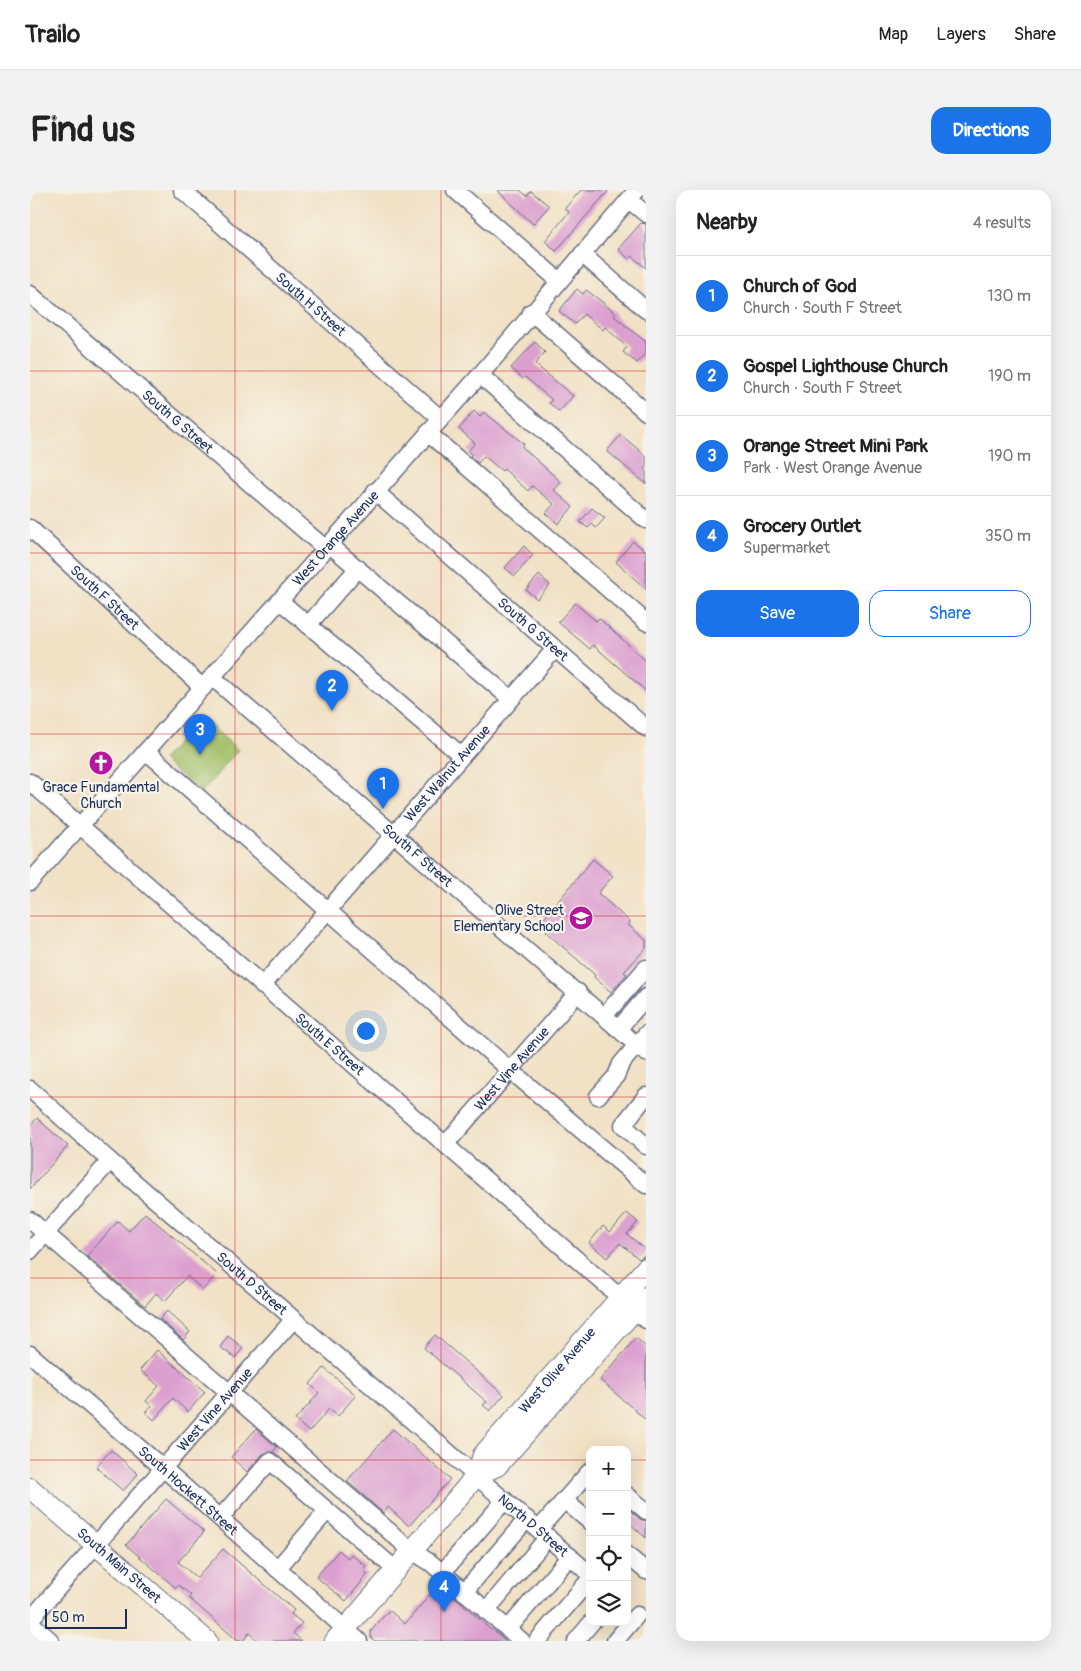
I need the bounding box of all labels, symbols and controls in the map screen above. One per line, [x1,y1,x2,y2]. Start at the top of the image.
text: Trailo [25,20,80,49]
text: Map [879,23,908,46]
text: Layers [936,23,986,46]
text: Share [1014,23,1056,46]
button: Directions [931,107,1051,154]
text: Find us [30,108,135,152]
text: Nearby [696,209,757,236]
text: 4 results [973,213,1031,233]
street label: South H Street [272,269,349,340]
text: Church of God [743,274,857,298]
text: 1 [709,286,715,306]
text: 130 m [987,286,1031,306]
text: Church · South F Street [743,298,902,318]
text: Gospel Lighthouse Church [743,354,948,378]
text: 2 [708,366,716,386]
text: 190 m [988,366,1031,386]
text: Church · South F Street [743,378,902,398]
street label: South G Street [138,386,217,457]
text: Orange Street Mini Park [743,434,928,458]
text: 3 [708,446,716,466]
text: 190 m [988,446,1031,466]
text: Park · West Orange Avenue [743,458,922,478]
street label: West Orange Avenue [289,487,383,590]
text: Grocery Outlet [743,514,861,538]
text: 4 [707,526,717,546]
text: 350 m [985,526,1031,546]
text: Supermarket [743,538,830,558]
street label: South F Street [67,562,143,634]
button: Save [696,590,859,637]
button: Share [869,590,1031,637]
street label: South G Street [494,594,572,665]
pin: 2 [316,670,348,711]
pin: 3 [184,714,216,755]
street label: West Walnut Avenue [401,722,494,825]
church icon: Grace Fundamental Church [88,750,114,776]
pin: 1 [367,768,399,809]
place label: Grace Fundamental Church [43,779,159,812]
street label: South F Street [379,820,456,891]
place label: Olive Street Elementary School [453,902,564,935]
school or university icon: Olive Street Elementary School [568,905,594,931]
street label: South E Street [291,1009,368,1079]
your location [353,1018,379,1044]
street label: West Vine Avenue [471,1023,553,1114]
street label: South D Street [213,1248,291,1319]
street label: West Olive Avenue [515,1324,599,1417]
street label: West Vine Avenue [174,1364,256,1455]
street label: South Hockett Street [135,1443,241,1539]
map controls [586,1446,631,1626]
button: + [586,1446,631,1491]
street label: North D Street [494,1491,572,1561]
button: − [586,1491,631,1536]
street label: South Main Street [73,1524,165,1607]
button: locate [586,1536,631,1581]
pin: 4 [428,1571,460,1612]
button: layers [586,1581,631,1626]
scale bar [45,1606,128,1629]
text: 50 m [52,1609,85,1626]

